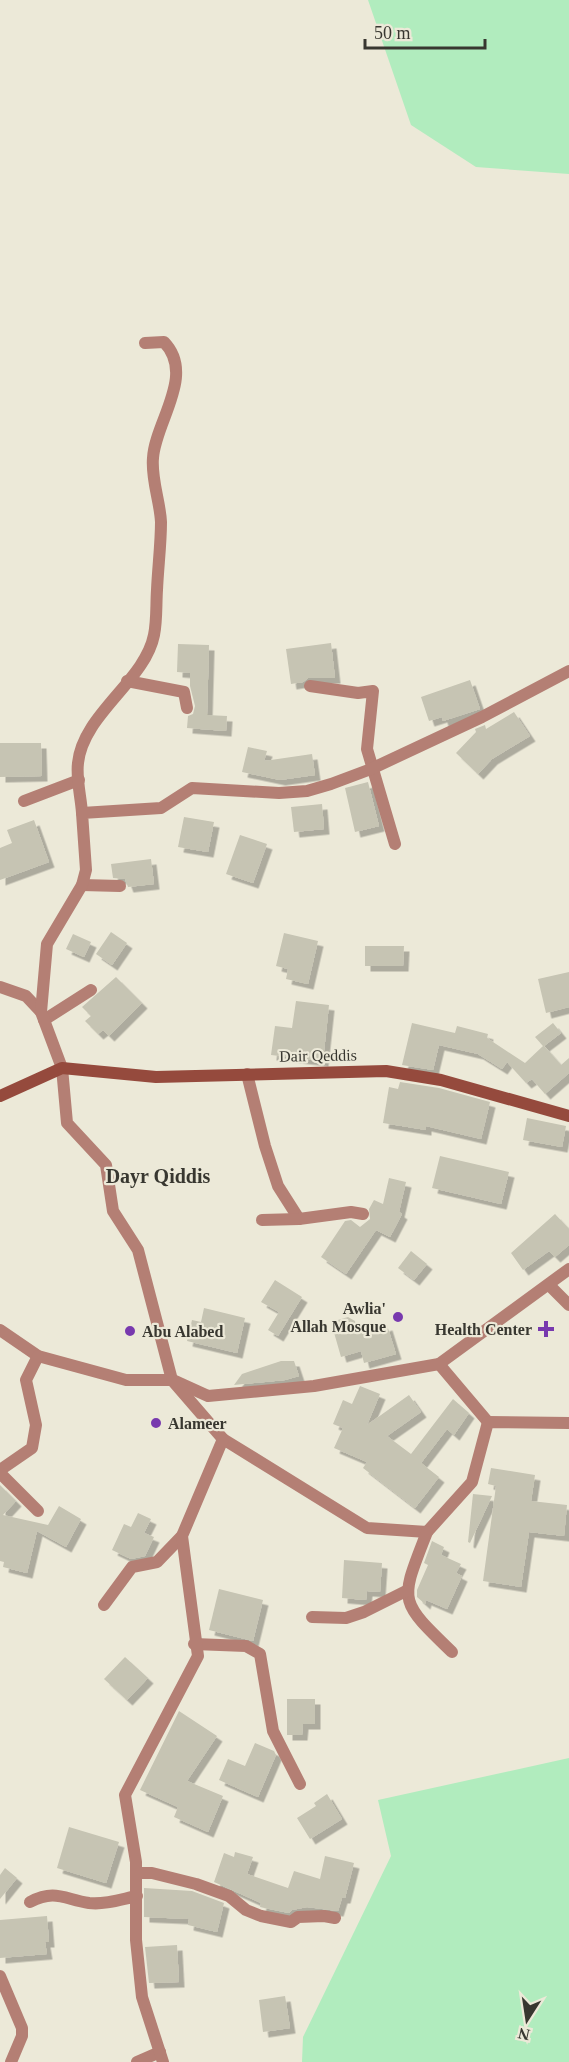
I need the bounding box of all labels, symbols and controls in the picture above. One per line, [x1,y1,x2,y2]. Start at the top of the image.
scale bar [365,12,485,50]
text: 50 m [374,23,411,43]
street label: Dair Qeddis [279,1046,357,1065]
district label: Dayr Qiddis [106,1165,211,1188]
place label: Awlia' Allah Mosque [290,1300,386,1336]
marker: Awlia' Allah Mosque [391,1310,405,1324]
marker: Health Center [537,1320,555,1338]
place label: Health Center [435,1321,532,1338]
place label: Abu Alabed [142,1323,223,1340]
marker: Abu Alabed [123,1324,137,1338]
place label: Alameer [168,1415,227,1432]
marker: Alameer [149,1416,163,1430]
north arrow [497,1990,557,2050]
text: N [516,2025,531,2044]

